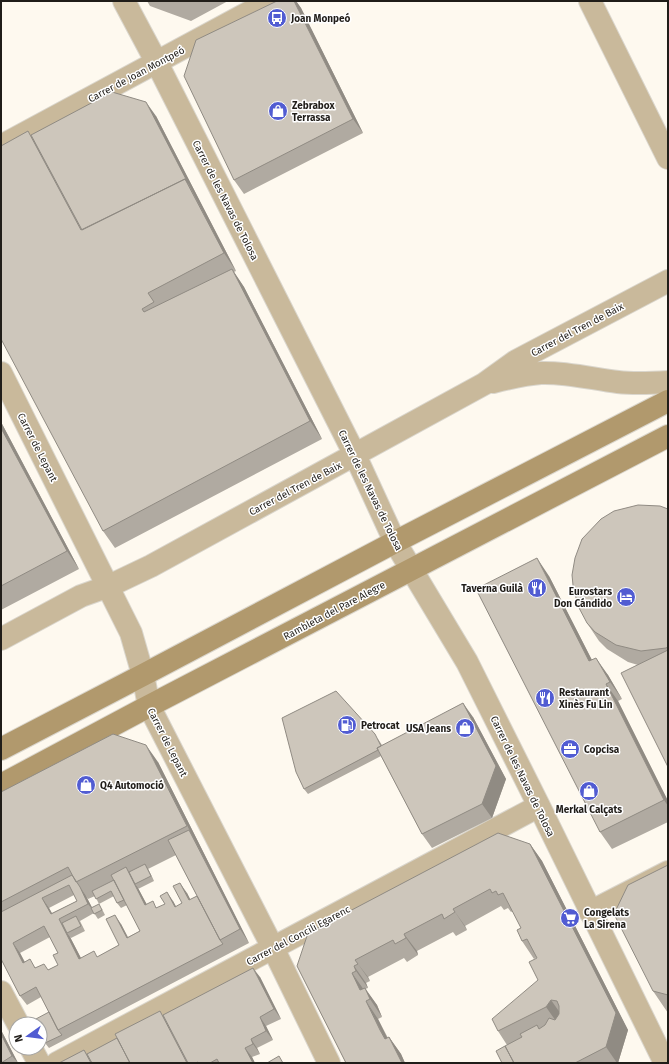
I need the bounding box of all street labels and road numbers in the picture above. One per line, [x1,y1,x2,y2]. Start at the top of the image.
street label: Carrer de Joan Montpeó [86,44,187,105]
street label: Carrer de les Navas de Tolosa [190,139,261,262]
street label: Carrer del Tren de Baix [529,300,626,359]
street label: Carrer de Lepant [15,411,60,484]
street label: Carrer de les Navas de Tolosa [336,428,405,553]
street label: Carrer del Tren de Baix [247,459,344,518]
street label: Rambleta del Pare Alegre [282,579,387,643]
street label: Carrer de Lepant [145,706,190,779]
street label: Carrer de les Navas de Tolosa [488,714,557,839]
street label: Carrer del Concili Egarenc [245,903,353,968]

